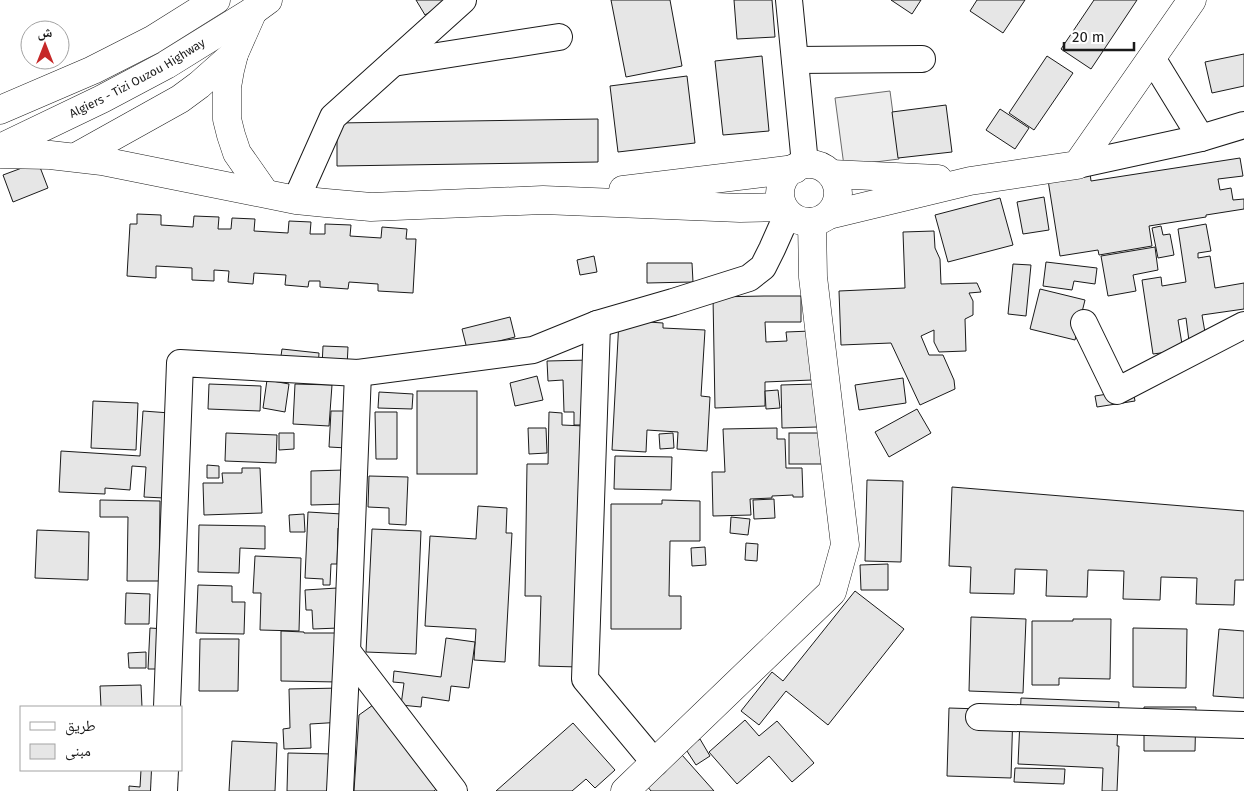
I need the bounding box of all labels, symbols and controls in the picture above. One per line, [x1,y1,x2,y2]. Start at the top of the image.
north arrow [20,20,70,70]
scale bar [1064,20,1134,52]
text: ش [38,24,53,41]
text: 20 m [1072,28,1105,46]
street label: Algiers - Tizi Ouzou Highway [67,35,208,121]
legend [20,706,182,771]
text: طريق [65,717,96,736]
text: مبنى [65,742,91,761]

